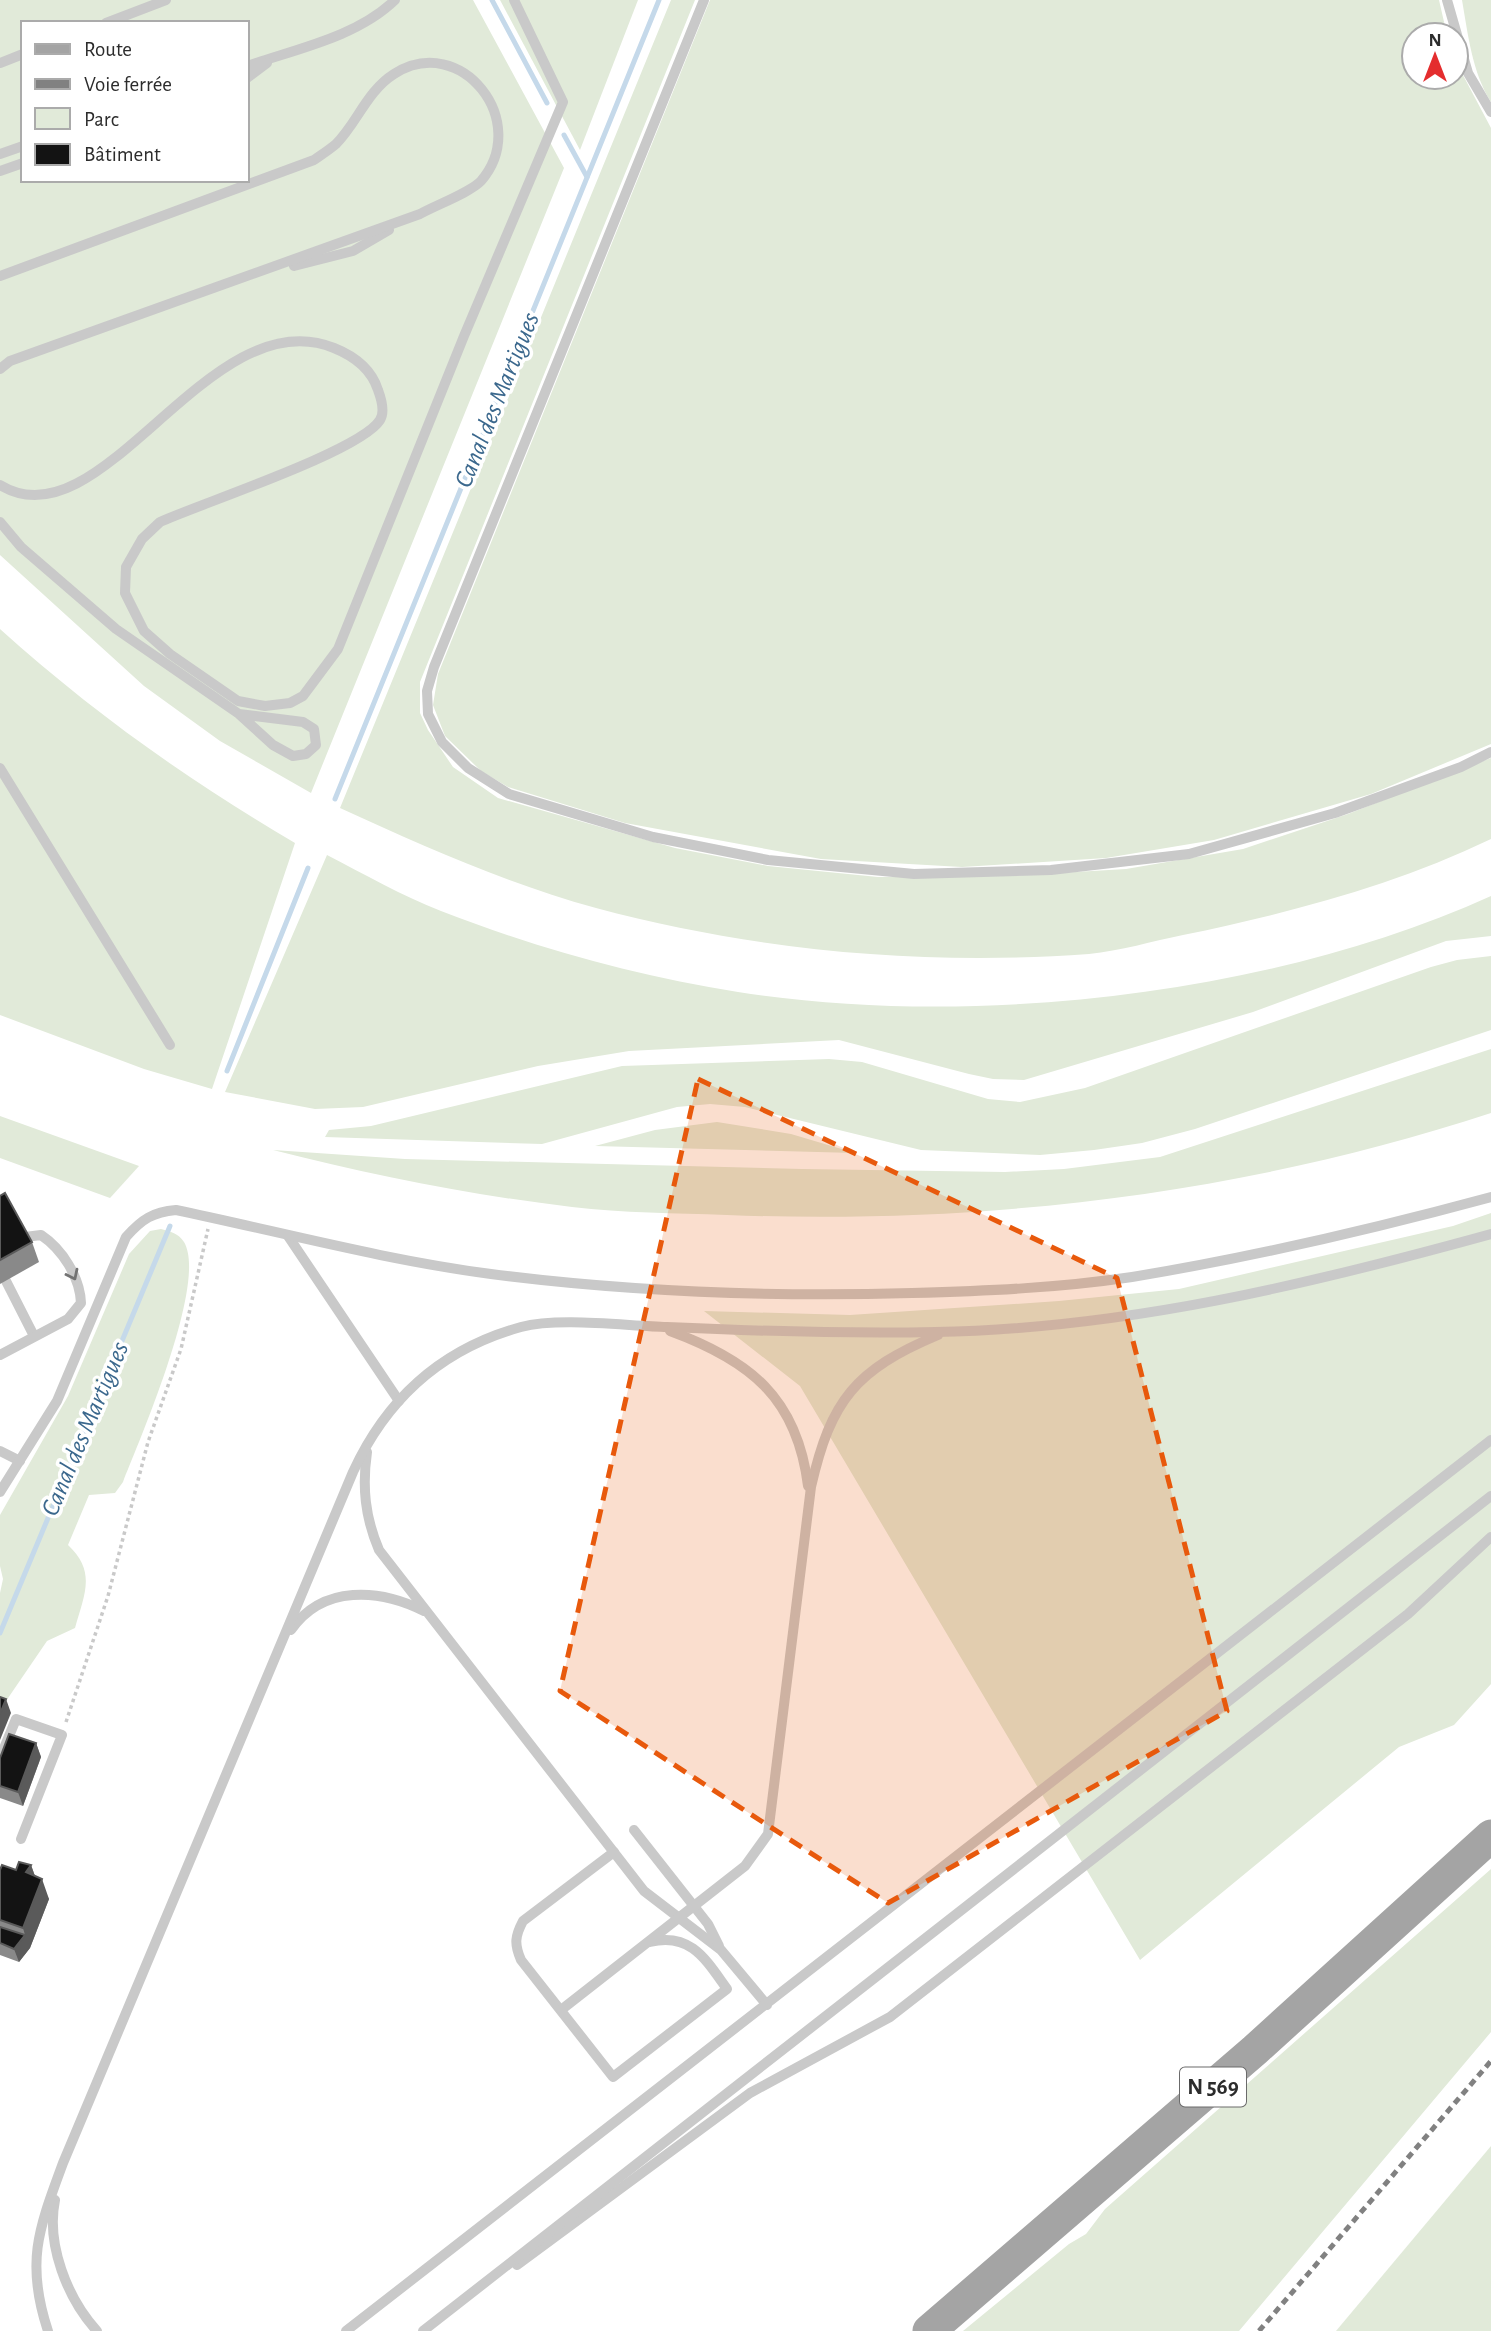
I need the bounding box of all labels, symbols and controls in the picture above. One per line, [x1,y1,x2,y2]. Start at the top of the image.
legend [21,21,248,182]
north arrow [1400,21,1470,91]
text: N [1428,31,1442,50]
text: Route [84,39,132,60]
text: Voie ferrée [84,74,172,95]
text: Parc [84,109,119,130]
text: Bâtiment [84,144,161,165]
water label: Canal des Martigues [450,309,544,491]
one-way arrow [64,1268,78,1280]
water label: Canal des Martigues [37,1338,133,1520]
road number: N 569 [1180,2068,1246,2106]

